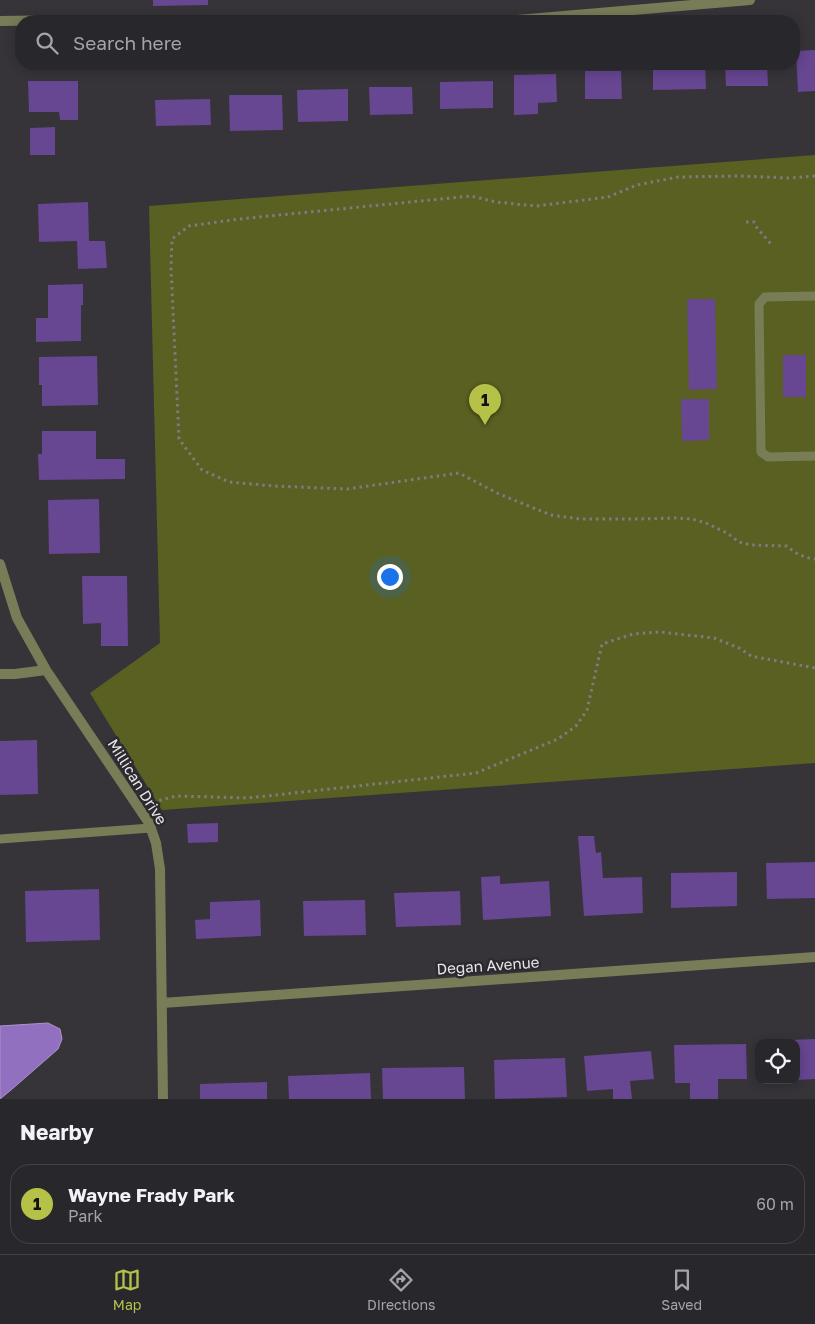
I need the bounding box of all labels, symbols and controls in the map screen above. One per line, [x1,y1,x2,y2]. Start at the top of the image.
search box [15,15,800,70]
icon: search [33,29,61,57]
text: Search here [73,31,182,54]
pin: 1 [469,384,501,425]
your location [377,564,403,590]
street label: Millican Drive [104,735,171,828]
street label: Degan Avenue [436,952,540,978]
map controls [755,1039,800,1084]
button: locate [755,1039,800,1084]
text: Nearby [20,1119,94,1145]
text: Wayne Frady Park [68,1183,235,1206]
text: 1 [33,1194,41,1214]
text: 60 m [756,1194,794,1214]
text: Park [68,1206,103,1226]
tab: Map [113,1266,141,1313]
tab: Directions [367,1266,436,1313]
tab: Saved [661,1266,702,1313]

